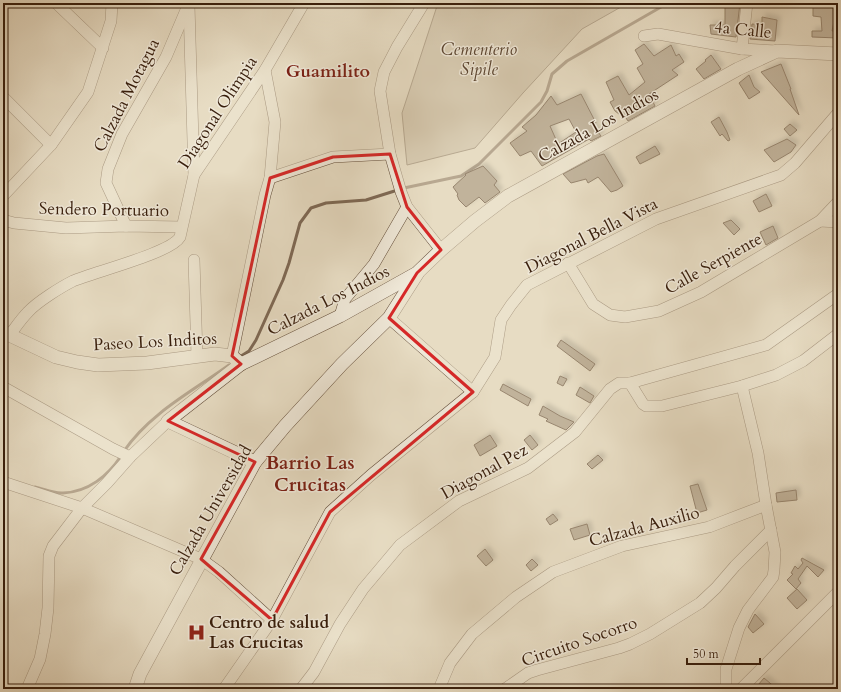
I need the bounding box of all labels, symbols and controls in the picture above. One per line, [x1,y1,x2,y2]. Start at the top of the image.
street label: 4a Calle [713,15,773,44]
street label: Calzada Motagua [88,34,165,156]
park label: Cementerio Sipile [441,38,517,81]
street label: Diagonal Olimpia [172,51,263,173]
district label: Guamilito [286,59,370,84]
street label: Calzada Los Indios [534,83,663,168]
street label: Diagonal Bella Vista [521,192,662,279]
street label: Sendero Portuario [39,197,169,222]
street label: Calle Serpiente [660,227,766,300]
street label: Calzada Los Indios [263,260,394,341]
street label: Paseo Los Inditos [93,327,218,356]
street label: Diagonal Pez [437,438,532,505]
street label: Calzada Universidad [164,441,257,580]
district label: Barrio Las Crucitas [265,450,355,498]
street label: Calzada Auxilio [586,501,702,552]
place label: Centro de salud Las Crucitas [209,611,330,654]
street label: Circuito Socorro [518,611,640,672]
hospital icon: Centro de salud Las Crucitas [186,622,206,642]
scale bar [687,640,760,666]
text: 50 m [693,646,720,662]

